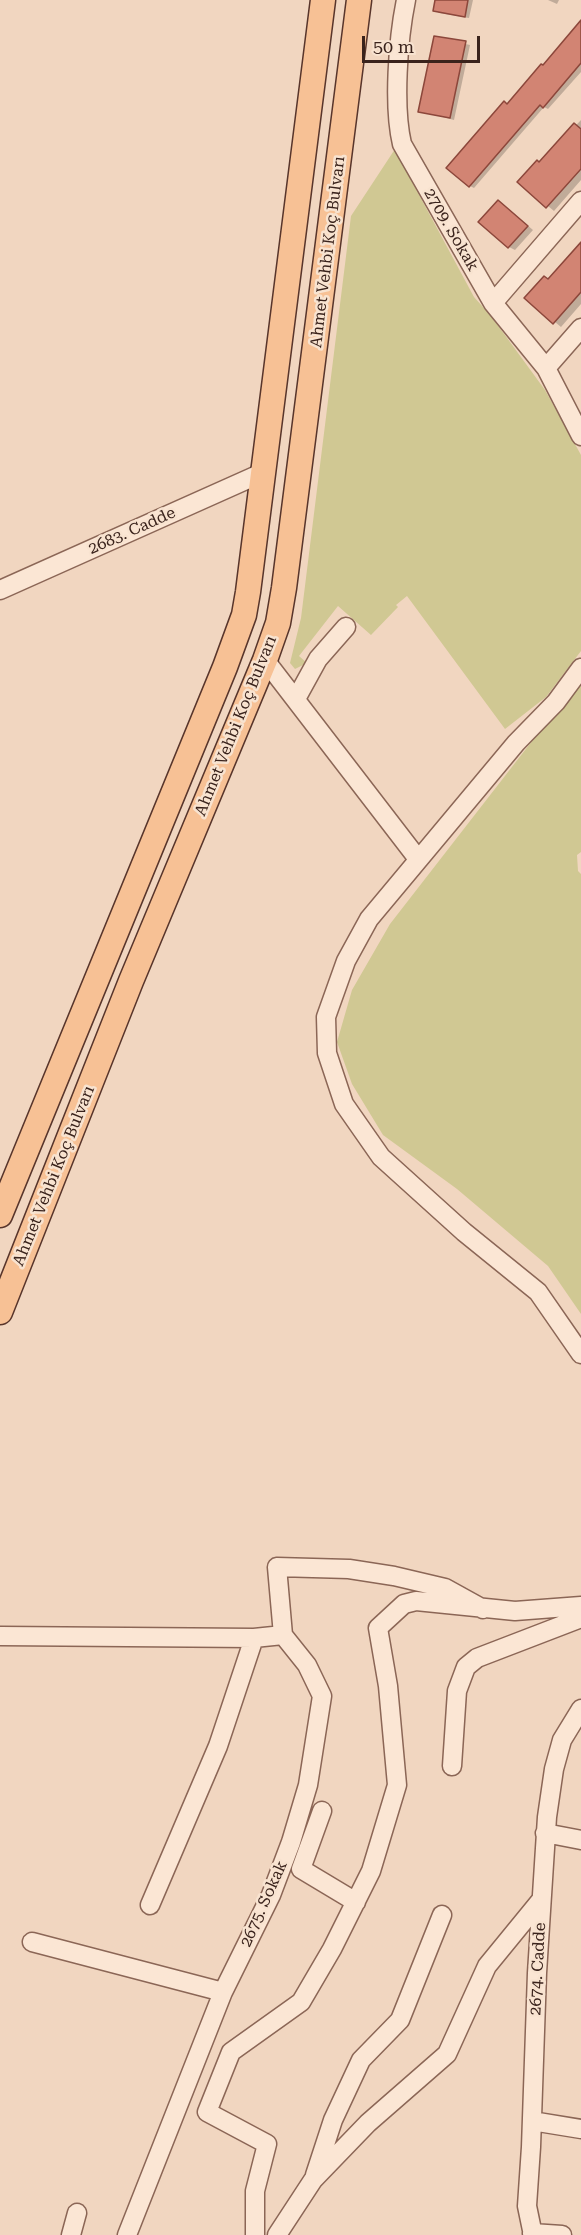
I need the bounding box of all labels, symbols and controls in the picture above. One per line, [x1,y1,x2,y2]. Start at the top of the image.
scale bar [365,24,484,62]
text: 50 m [373,36,414,57]
street label: Ahmet Vehbi Koç Bulvarı [307,155,349,349]
street label: 2709. Sokak [420,185,482,275]
street label: 2683. Cadde [85,503,179,559]
street label: Ahmet Vehbi Koç Bulvarı [191,633,281,819]
street label: Ahmet Vehbi Koç Bulvarı [9,1083,99,1269]
street label: 2675. Sokak [236,1858,292,1950]
street label: 2674. Cadde [526,1922,550,2016]

